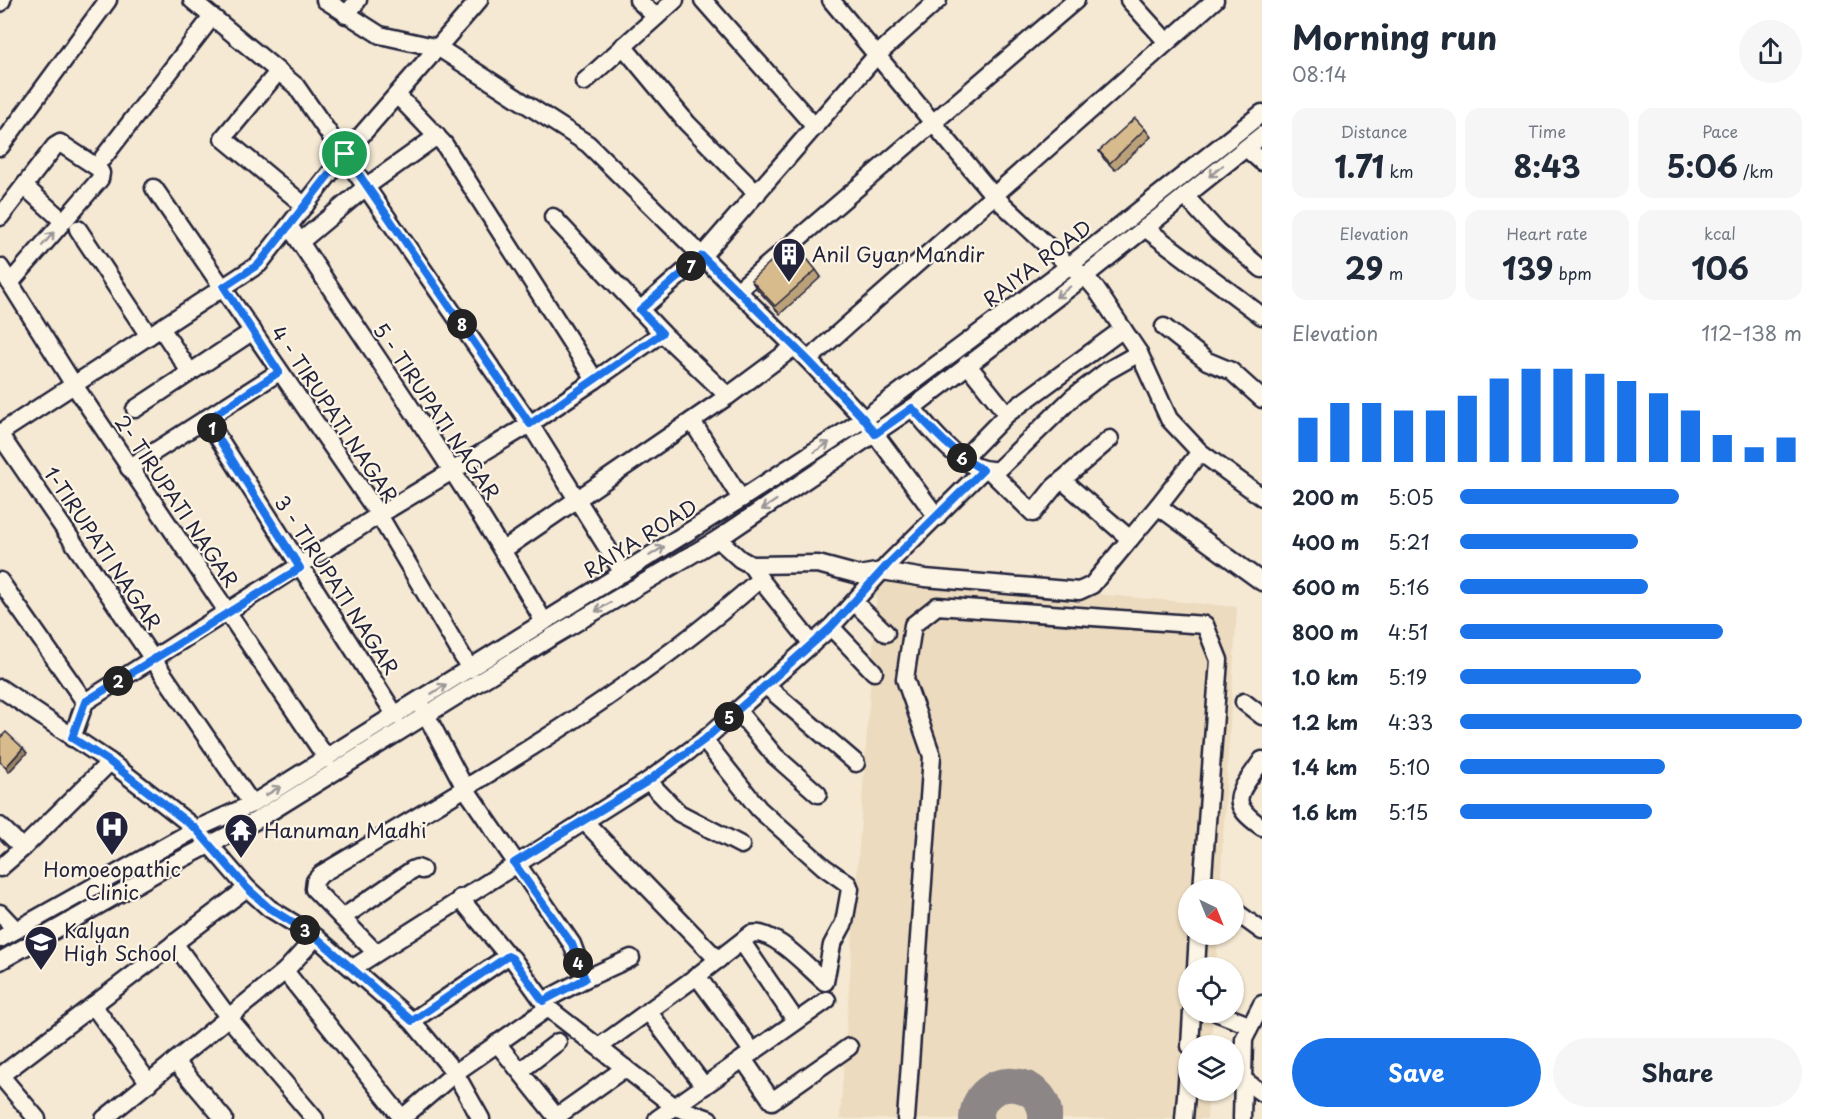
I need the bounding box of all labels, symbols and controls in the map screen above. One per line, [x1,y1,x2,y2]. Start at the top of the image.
text: Morning run [1292,11,1497,61]
button: share [1739,20,1802,83]
text: 08:14 [1292,59,1347,89]
text: Distance [1340,119,1408,143]
text: Time [1528,119,1566,143]
text: Pace [1702,119,1738,143]
pin [319,128,370,179]
icon: arrive [328,137,361,170]
text: 1.71 [1334,143,1384,188]
text: 8:43 [1513,143,1581,188]
text: 5:06 [1666,143,1738,188]
text: km [1384,159,1414,183]
text: /km [1738,159,1774,183]
one-way arrow [1208,165,1224,178]
street label: RAIYA ROAD [976,212,1098,314]
text: Elevation [1339,221,1409,245]
text: Heart rate [1507,221,1587,245]
text: kcal [1704,221,1736,245]
one-way arrow [41,232,55,247]
building icon: Anil Gyan Mandir [771,236,807,283]
place label: Anil Gyan Mandir [812,239,985,269]
text: 29 [1345,245,1384,290]
text: 139 [1502,245,1554,290]
text: 106 [1691,245,1749,290]
pin: 7 [676,251,706,281]
text: 7 [686,254,696,278]
text: m [1384,261,1403,285]
text: bpm [1554,261,1592,285]
one-way arrow [1056,286,1072,298]
pin: 8 [447,309,477,339]
text: 8 [457,312,467,336]
street label: 5 - TIRUPATI NAGAR [366,316,508,506]
text: Elevation [1292,318,1378,348]
text: 112–138 m [1701,318,1802,348]
street label: 4 - TIRUPATI NAGAR [264,319,406,509]
street label: 2- TIRUPATI NAGAR [108,408,246,594]
pin: 1 [197,413,227,443]
text: 1 [208,416,216,440]
one-way arrow [813,440,830,453]
pin: 6 [947,443,977,473]
text: 6 [956,446,968,470]
street label: 1-TIRUPATI NAGAR [37,460,169,636]
text: 200 m [1292,482,1359,512]
text: 5:05 [1388,482,1434,512]
street label: 3 - TIRUPATI NAGAR [268,489,406,681]
street label: RAIYA ROAD [577,491,703,585]
one-way arrow [761,499,778,511]
text: 400 m [1292,527,1360,557]
text: 5:21 [1388,527,1430,557]
one-way arrow [648,545,665,557]
text: 600 m [1292,572,1360,602]
text: 5:16 [1388,572,1430,602]
one-way arrow [595,601,612,613]
text: 800 m [1292,617,1359,647]
text: 4:51 [1388,617,1428,647]
text: 1.0 km [1292,662,1359,692]
text: 5:19 [1388,662,1427,692]
pin: 2 [103,666,133,696]
text: 2 [112,669,124,693]
one-way arrow [430,683,447,695]
pin: 5 [714,702,744,732]
text: 5 [724,705,734,729]
text: 1.2 km [1292,707,1358,737]
text: 4:33 [1388,707,1433,737]
text: 1.4 km [1292,752,1358,782]
text: 5:10 [1388,752,1430,782]
one-way arrow [264,785,281,797]
text: 1.6 km [1292,797,1357,827]
text: 5:15 [1388,797,1428,827]
hospital icon: Homoeopathic Clinic [94,809,130,856]
temple icon: Hanuman Madhi [223,812,259,859]
place label: Hanuman Madhi [264,815,427,845]
place label: Homoeopathic Clinic [43,854,181,907]
north arrow [1178,879,1244,945]
map controls [1178,879,1244,1101]
place label: Kalyan High School [64,915,177,968]
pin: 3 [290,915,320,945]
text: 3 [300,918,310,942]
school or university icon: Kalyan High School [23,924,59,971]
pin: 4 [563,948,593,978]
text: 4 [573,951,583,975]
button: locate [1178,957,1244,1023]
button: layers [1178,1035,1244,1101]
button: Save [1292,1038,1541,1107]
button: Share [1553,1038,1802,1107]

